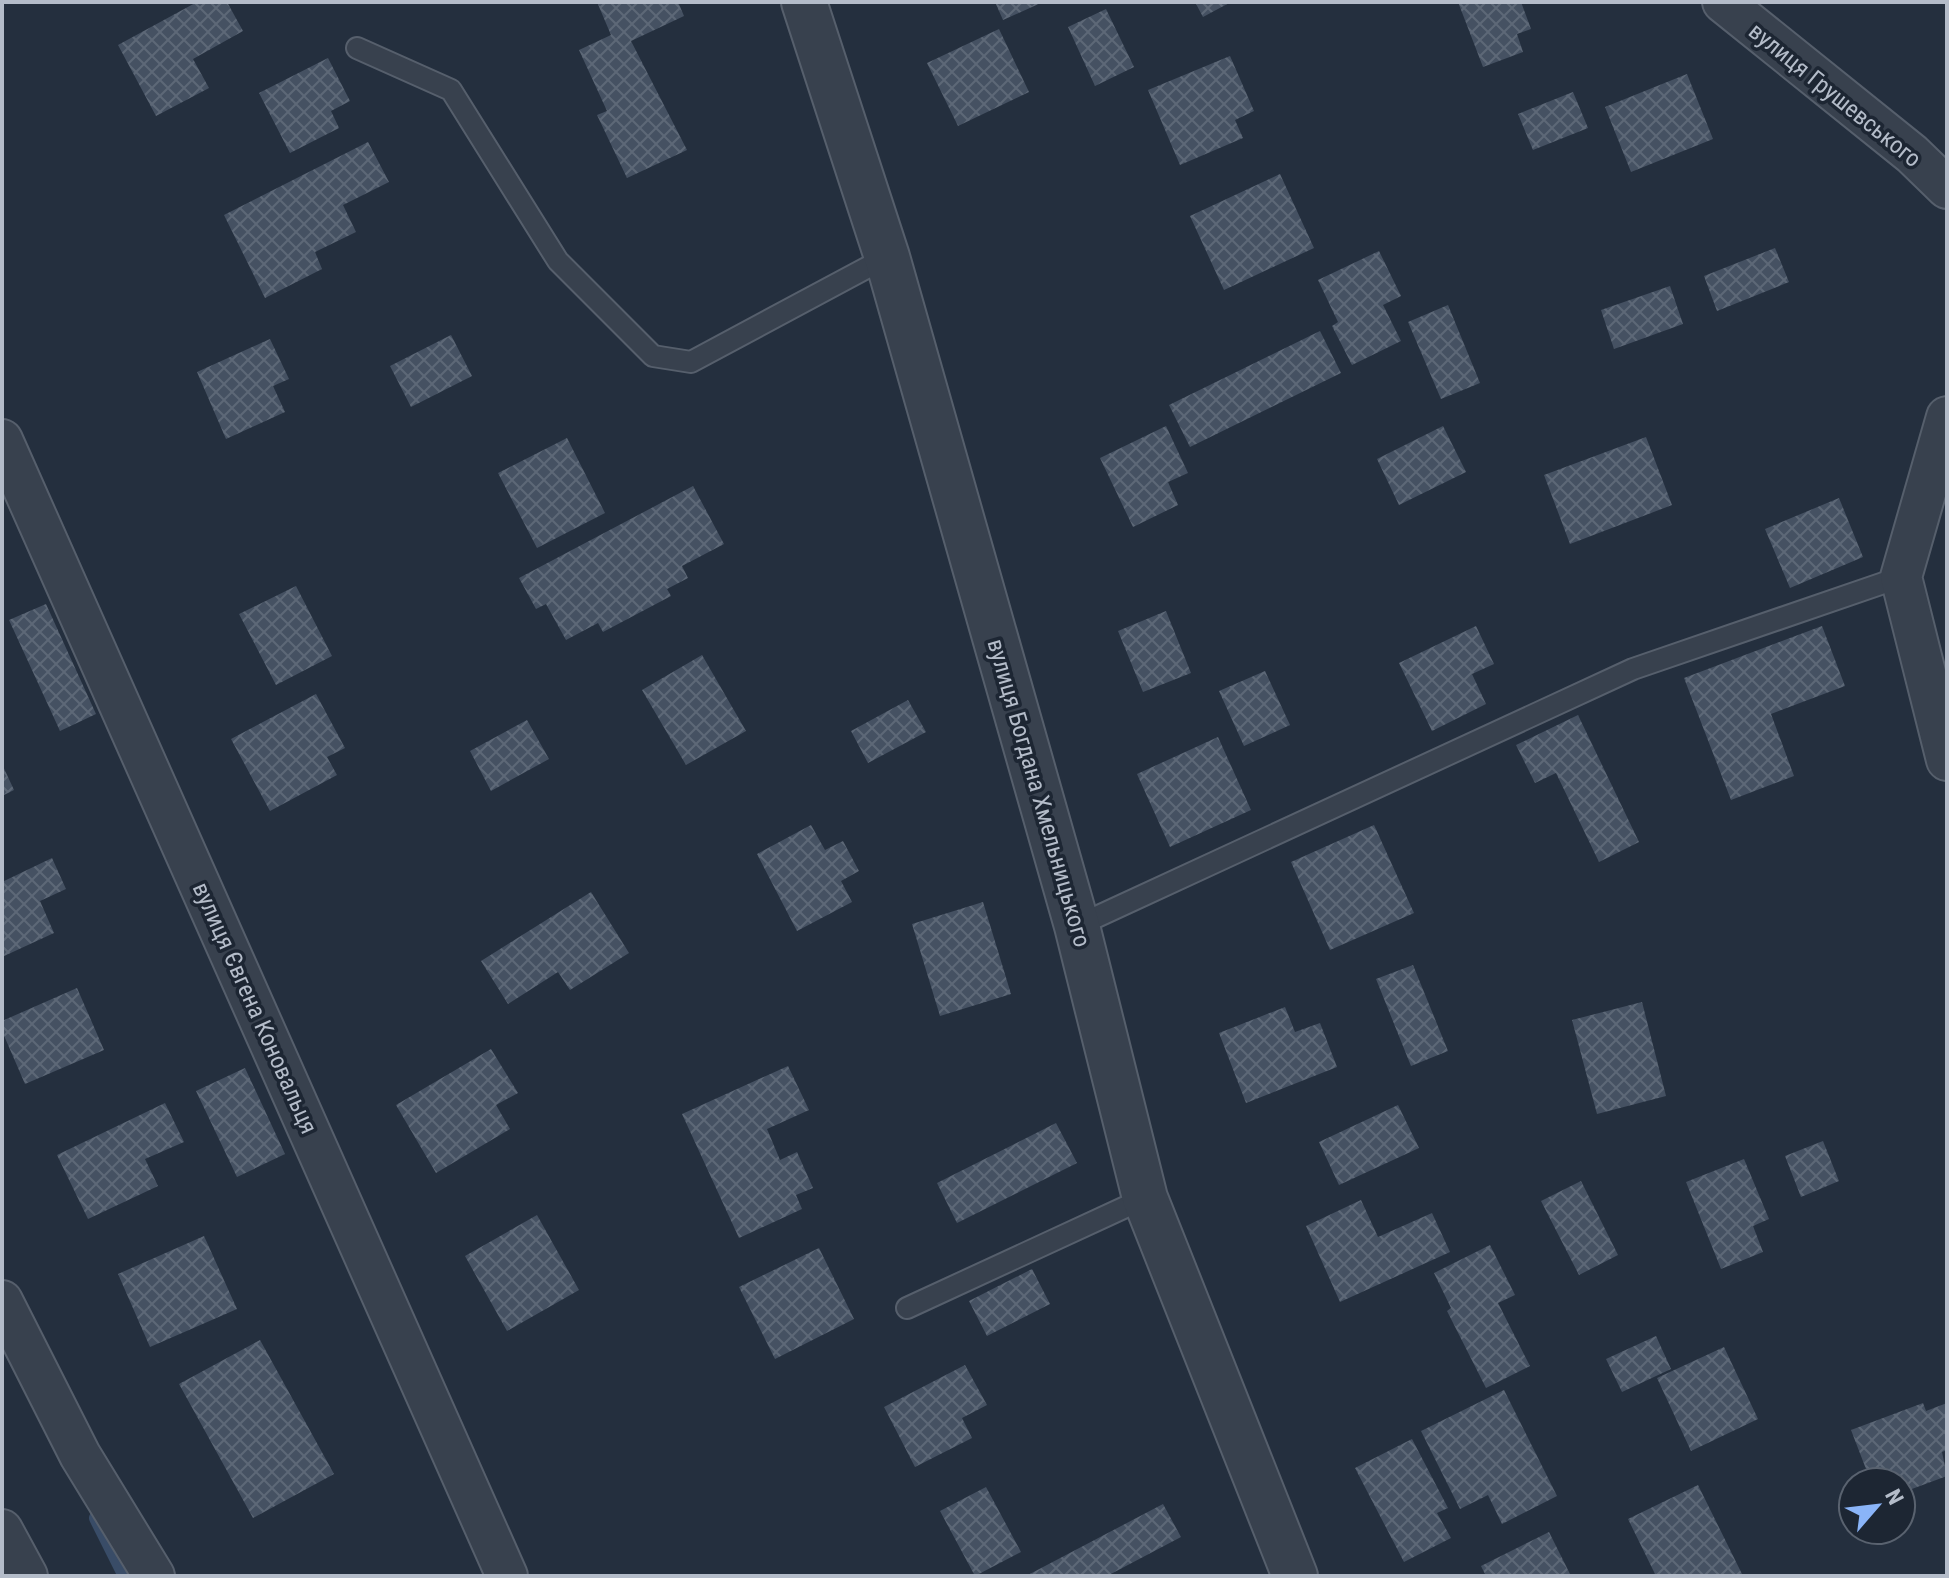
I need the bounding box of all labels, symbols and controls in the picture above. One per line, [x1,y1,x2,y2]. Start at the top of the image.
street label: вулиця Грушевського [1743,17,1927,173]
street label: вулиця Богдана Хмельницького [982,636,1096,950]
street label: вулиця Євгена Коновальця [187,878,323,1138]
north arrow [1837,1466,1917,1546]
text: N [1880,1485,1908,1509]

